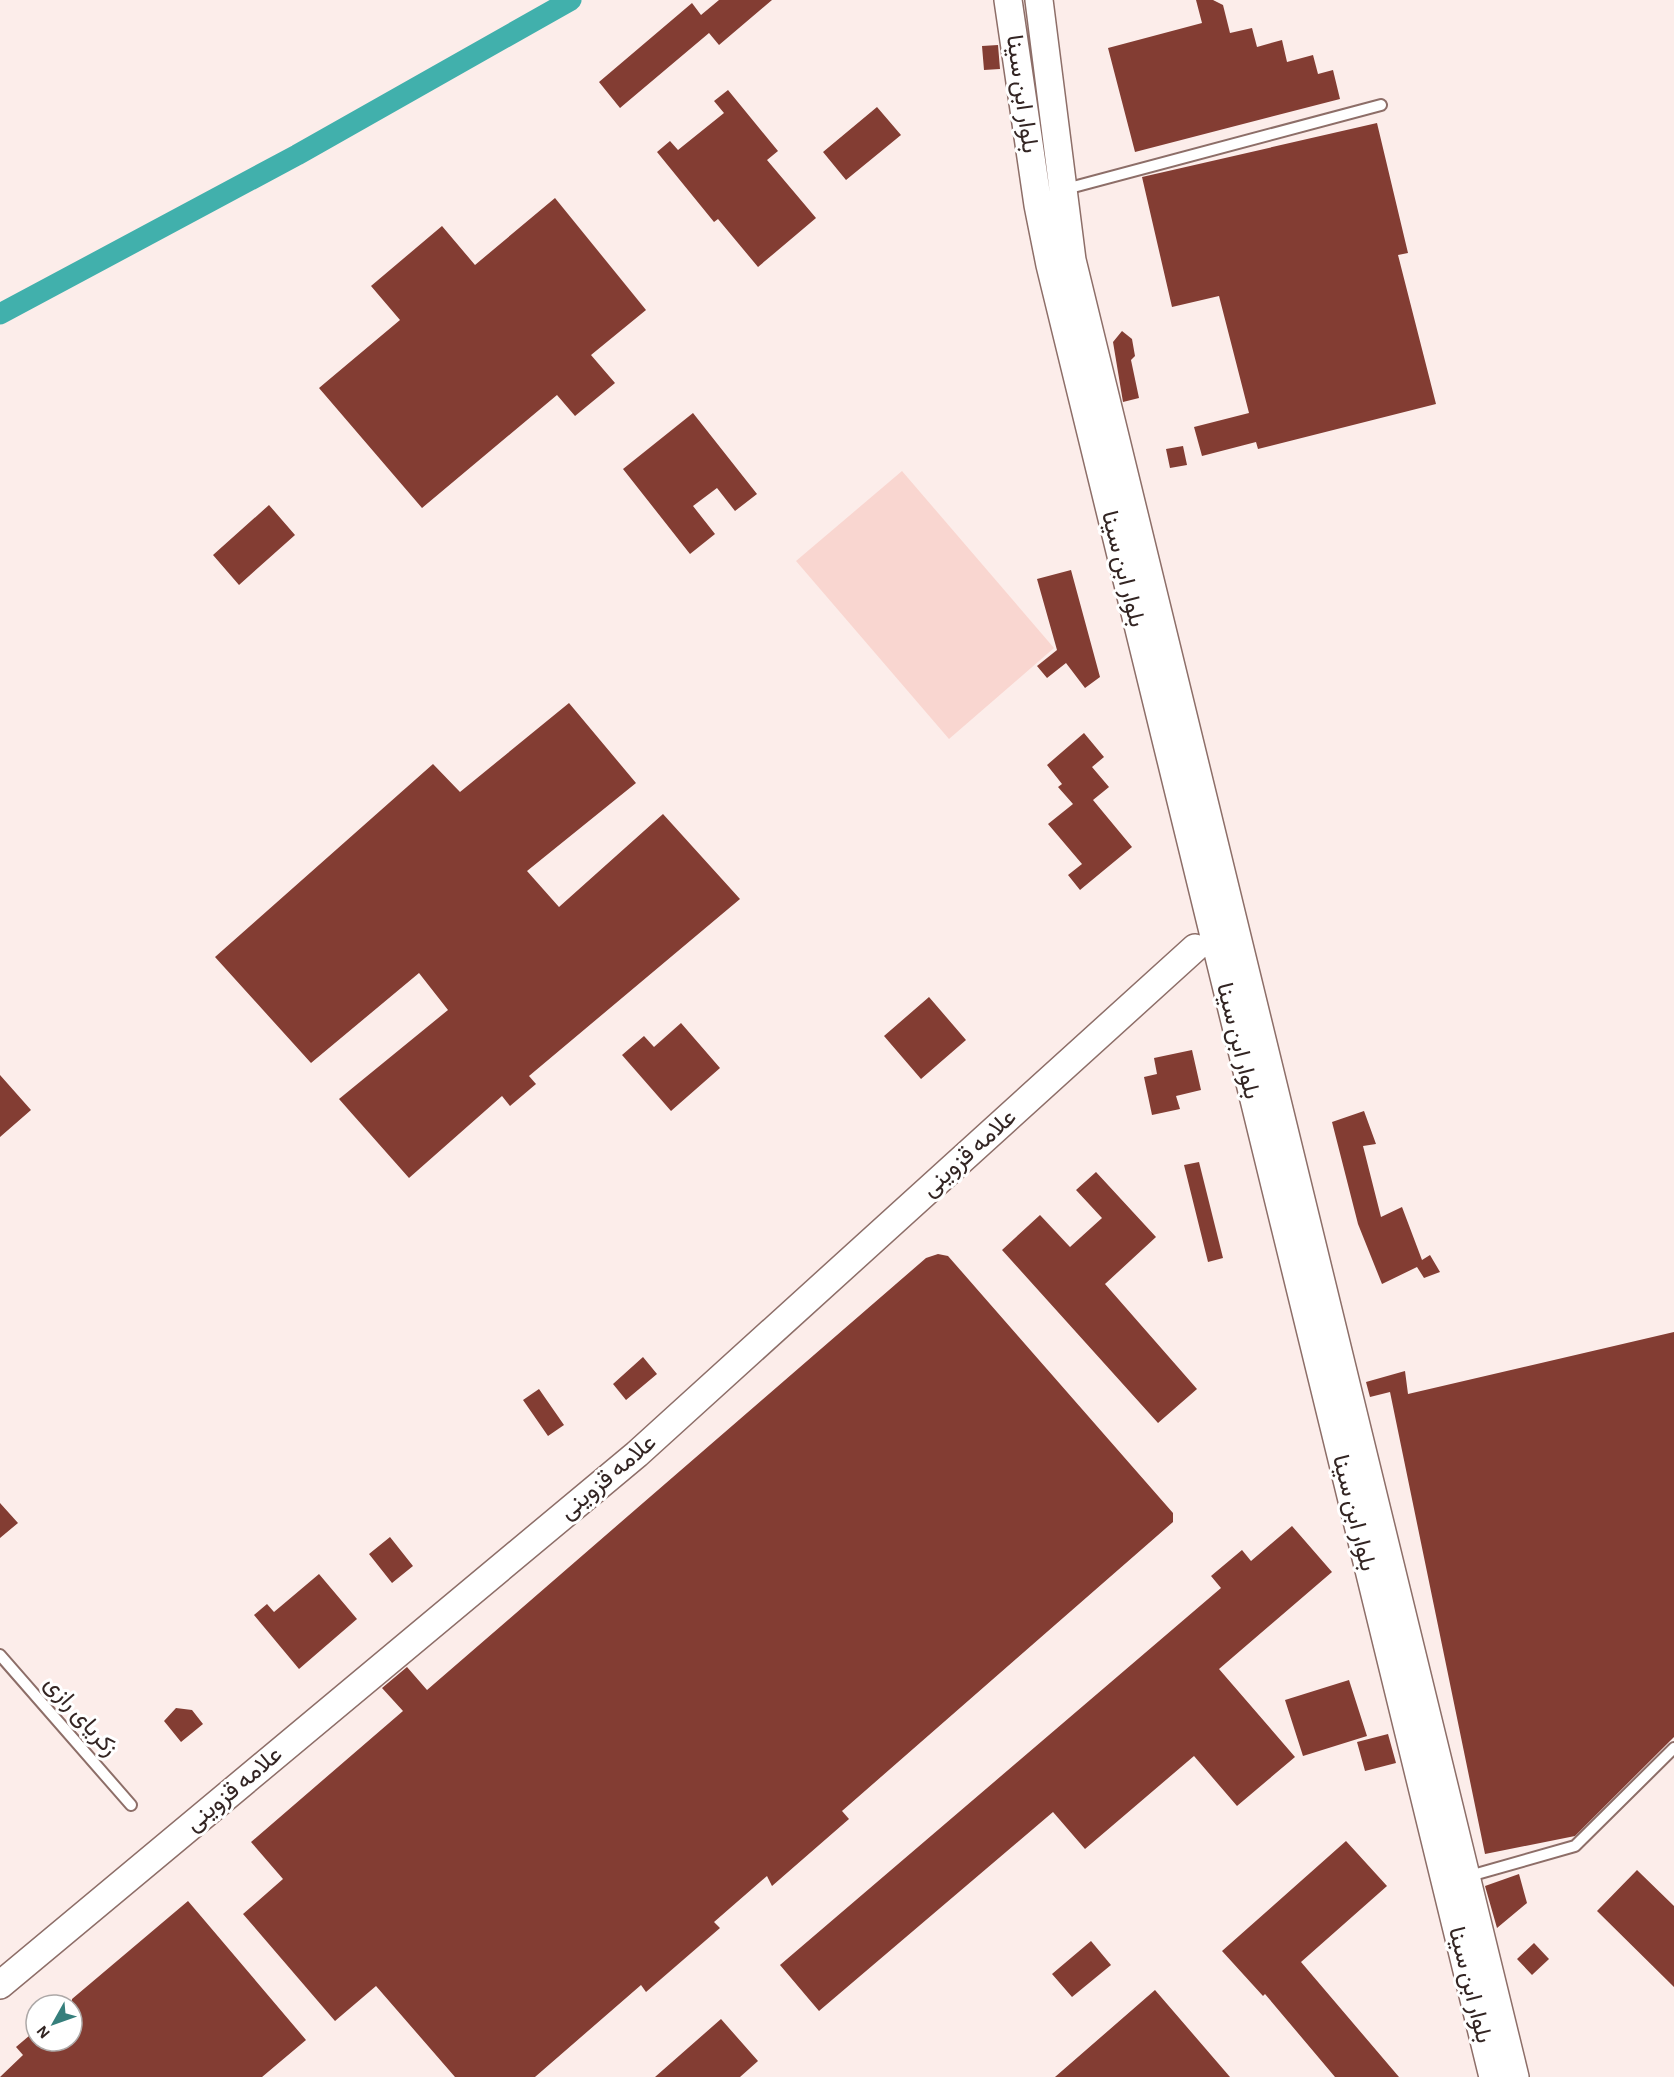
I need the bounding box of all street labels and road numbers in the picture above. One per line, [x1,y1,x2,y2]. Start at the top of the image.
street label: بلوار ابن سینا [1000,33,1042,155]
street label: بلوار ابن سینا [1095,508,1149,630]
street label: بلوار ابن سینا [1210,980,1264,1102]
street label: علامه قزوینی [917,1105,1022,1203]
street label: علامه قزوینی [555,1430,662,1526]
street label: بلوار ابن سینا [1326,1452,1380,1574]
street label: زکریای رازی [38,1671,122,1762]
street label: علامه قزوینی [181,1742,288,1838]
street label: بلوار ابن سینا [1442,1924,1496,2046]

